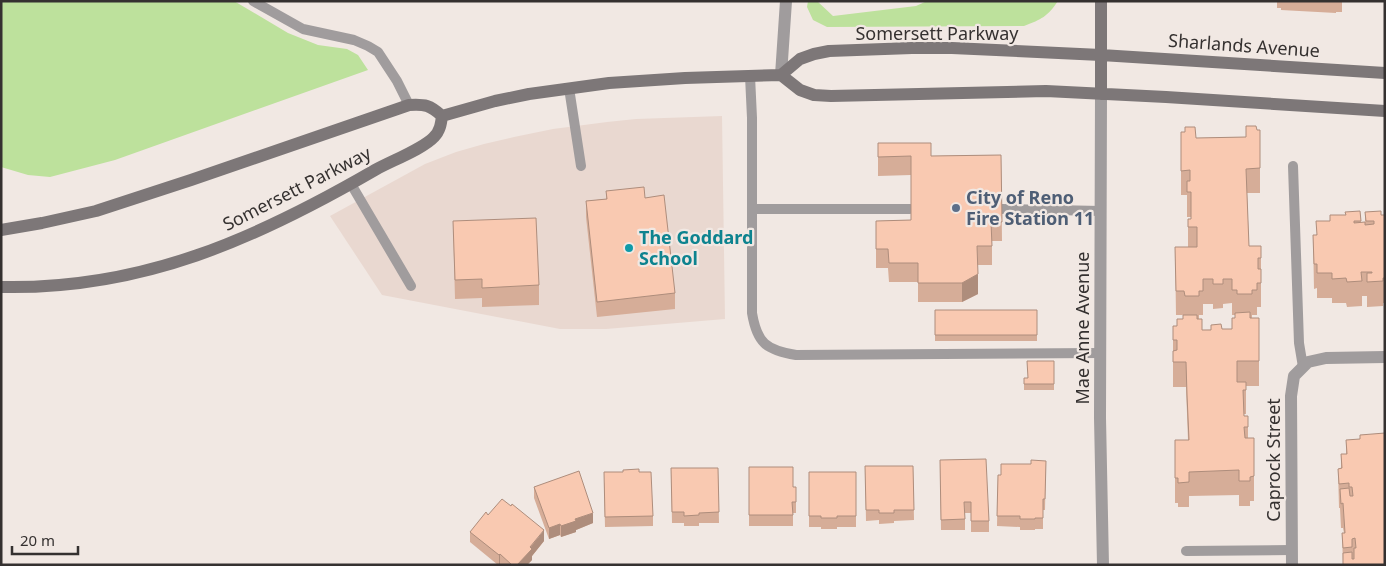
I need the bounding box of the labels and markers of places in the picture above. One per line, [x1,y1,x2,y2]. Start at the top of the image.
place label: City of Reno Fire Station 11 [966,185,1094,230]
marker: City of Reno Fire Station 11 [950,202,962,214]
place label: The Goddard School [639,225,753,270]
marker: The Goddard School [623,242,635,254]

